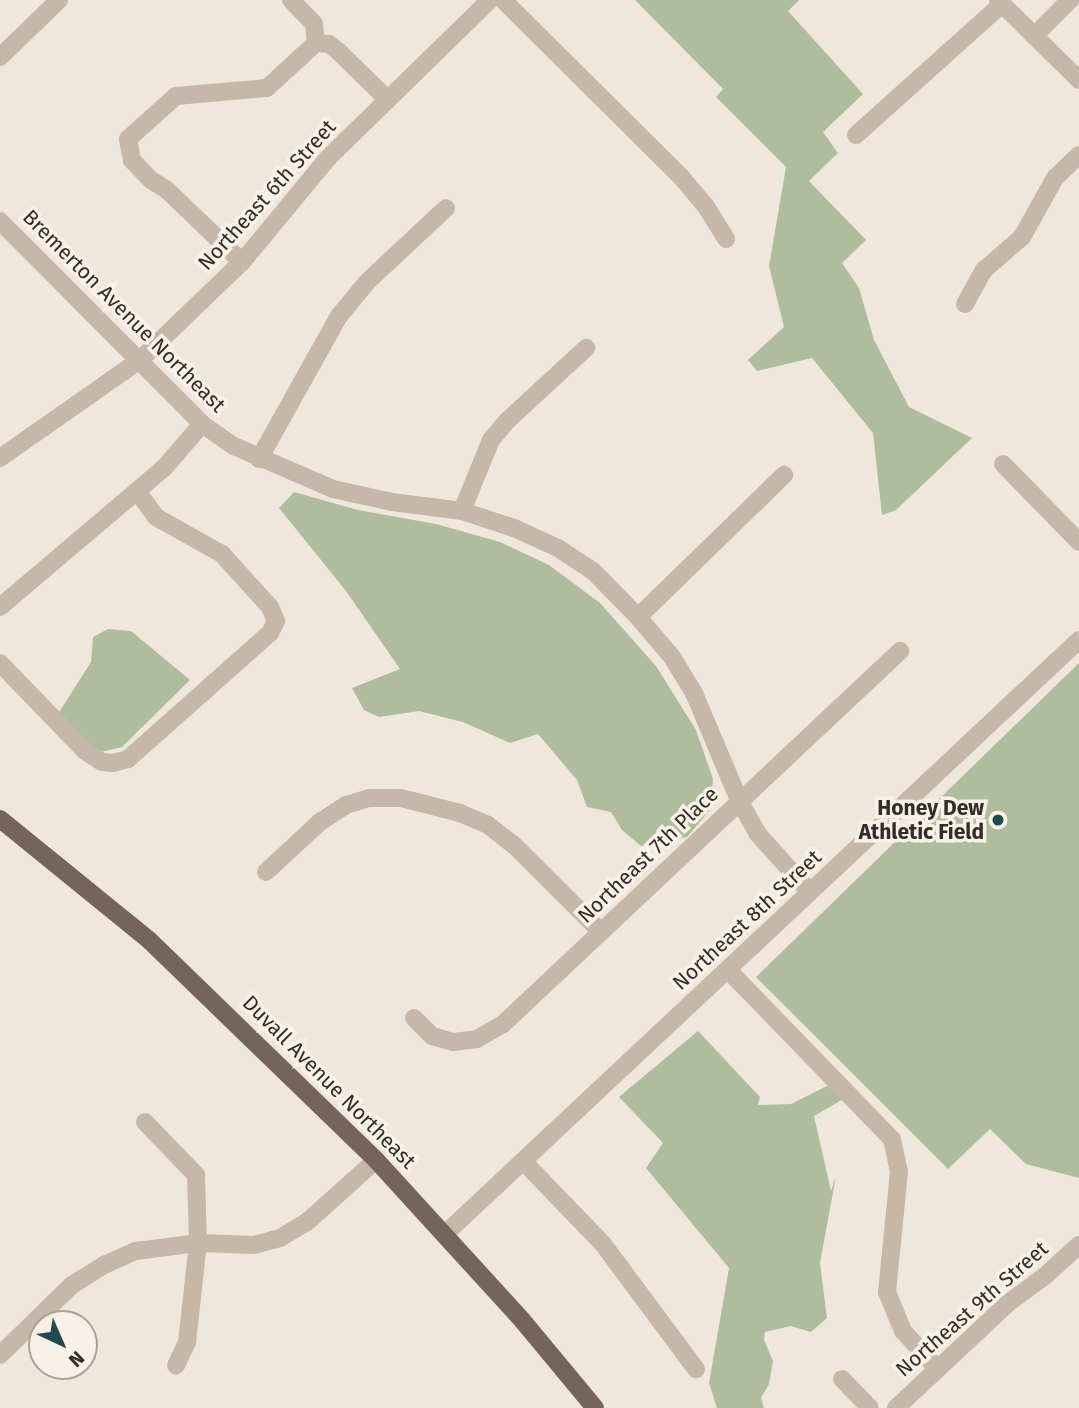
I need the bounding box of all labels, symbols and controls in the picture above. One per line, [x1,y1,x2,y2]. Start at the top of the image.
street label: Northeast 6th Street [193,115,341,275]
street label: Bremerton Avenue Northeast [17,204,231,418]
street label: Northeast 7th Place [573,782,723,928]
place label: Honey Dew Athletic Field [859,795,984,845]
marker: Honey Dew Athletic Field [990,812,1006,828]
street label: Northeast 8th Street [667,845,827,995]
street label: Duvall Avenue Northeast [237,990,421,1174]
street label: Northeast 9th Street [891,1236,1053,1382]
north arrow [28,1310,98,1380]
text: N [64,1346,89,1372]

